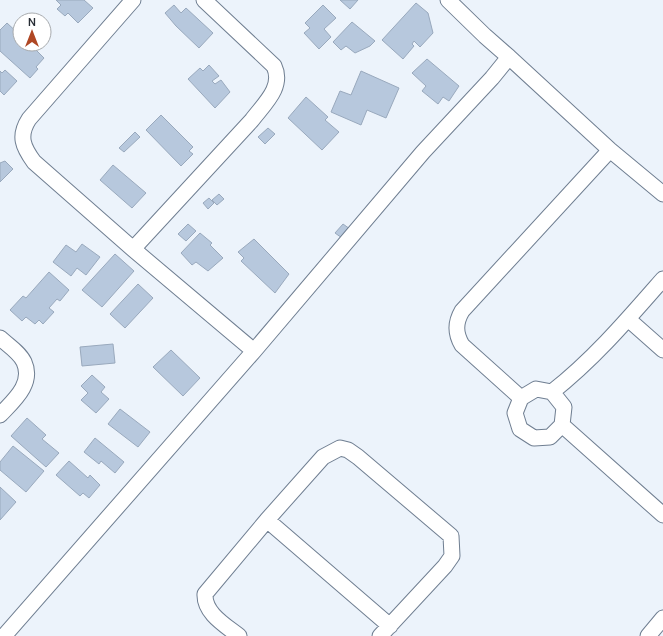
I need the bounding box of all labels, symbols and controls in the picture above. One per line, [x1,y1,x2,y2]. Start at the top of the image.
north arrow [12,12,52,52]
text: N [28,14,36,29]

